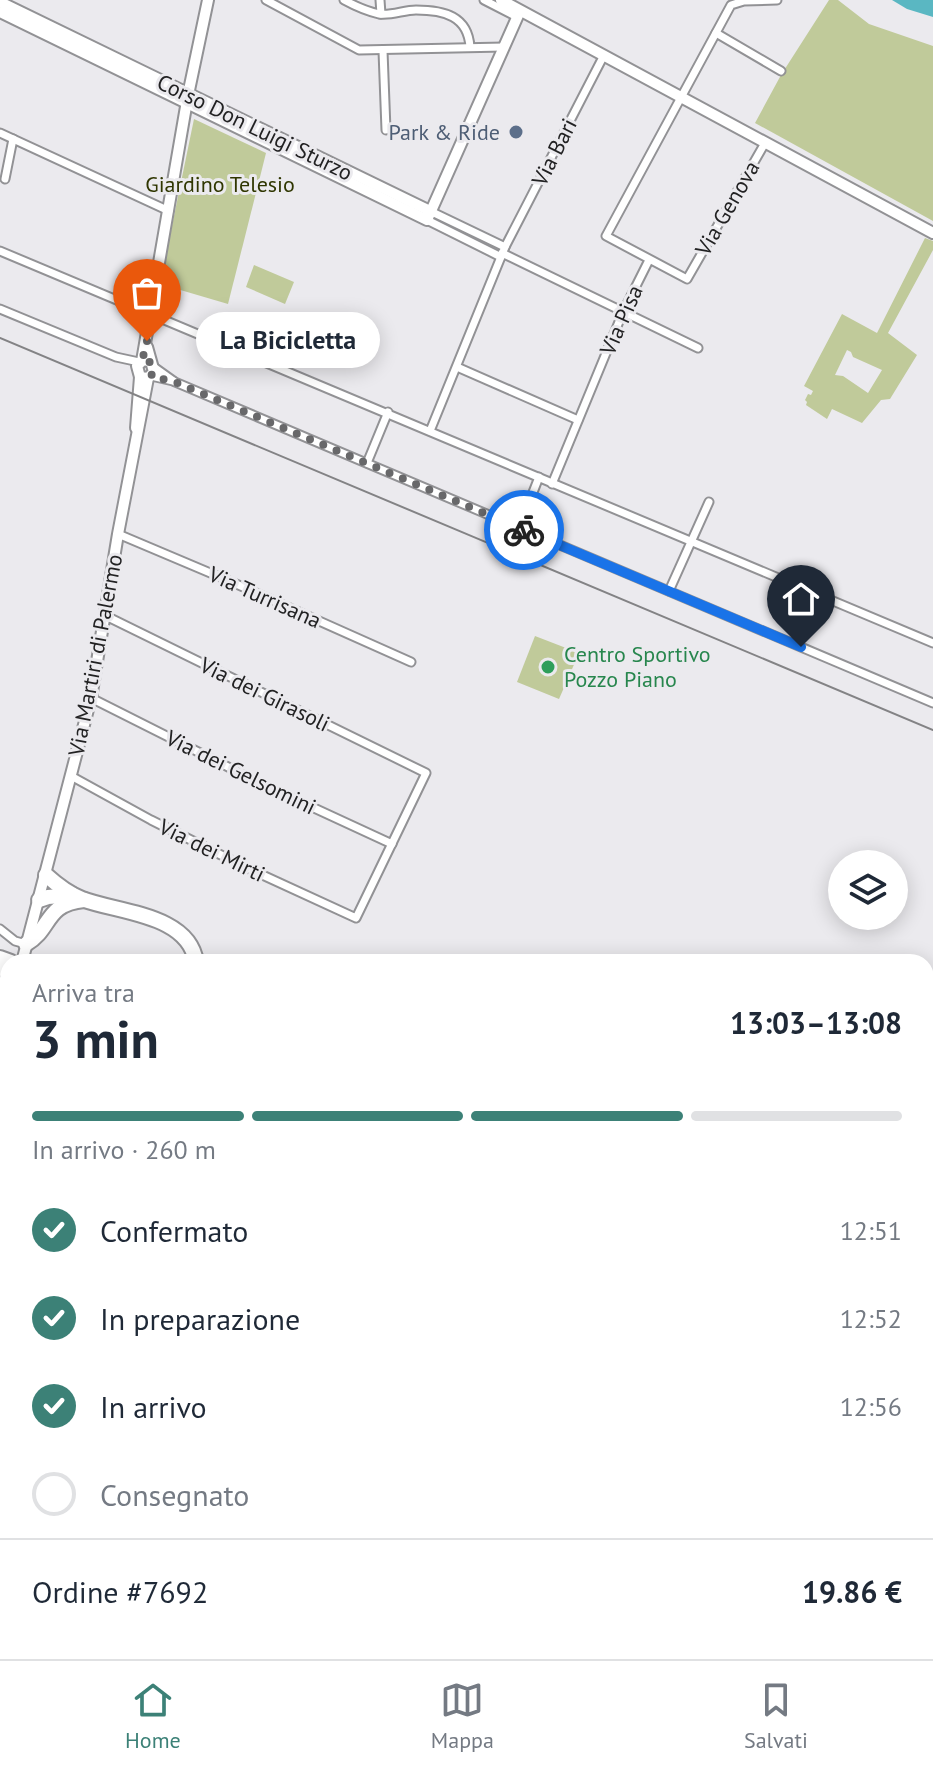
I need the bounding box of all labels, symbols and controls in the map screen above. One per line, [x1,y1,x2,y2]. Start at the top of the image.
street label: Corso Don Luigi Sturzo [153,67,357,187]
street label: Via Bari [525,113,583,191]
place label: Park & Ride [389,118,500,146]
marker: Park & Ride [507,123,525,141]
street label: Via Genova [688,156,765,261]
park label: Giardino Telesio [145,170,295,198]
pin [113,259,181,341]
icon: bag [125,271,169,315]
street label: Via Pisa [593,281,649,360]
callout: La Bicicletta [195,313,379,369]
text: La Bicicletta [220,323,356,356]
courier [484,490,564,570]
icon: bike [502,508,546,552]
street label: Via Martiri di Palermo [62,552,128,759]
street label: Via Turrisana [203,559,326,634]
pin [767,565,835,647]
icon: home [779,577,823,621]
place label: Centro Sportivo Pozzo Piano [564,640,711,693]
street label: Via dei Girasoli [195,650,335,738]
marker: Centro Sportivo Pozzo Piano [539,658,557,676]
street label: Via dei Gelsomini [160,723,321,820]
street label: Via dei Mirti [153,812,270,888]
map controls [828,850,908,930]
button: layers [828,850,908,930]
text: Arriva tra [32,976,135,1009]
text: 13:03–13:08 [730,1003,902,1042]
text: 3 min [32,1005,159,1072]
text: In arrivo · 260 m [32,1133,216,1166]
icon: check [32,1208,76,1252]
text: Confermato [100,1211,248,1250]
text: 12:51 [840,1214,902,1247]
icon: check [32,1296,76,1340]
text: In preparazione [100,1299,300,1338]
text: 12:52 [840,1302,902,1335]
icon: check [32,1384,76,1428]
text: In arrivo [100,1387,207,1426]
text: 12:56 [840,1390,902,1423]
text: Consegnato [100,1475,249,1514]
text: Ordine #7692 [32,1572,208,1611]
text: 19.86 € [802,1572,902,1611]
tab: Home [125,1678,181,1754]
tab: Mappa [431,1678,494,1754]
tab: Salvati [744,1678,808,1754]

